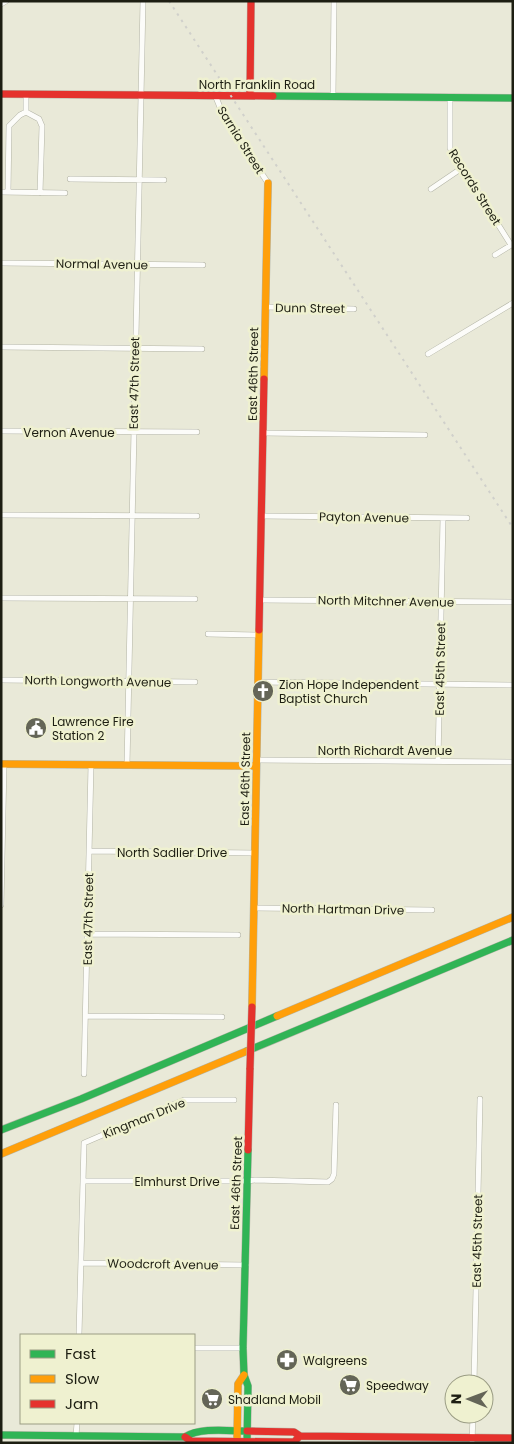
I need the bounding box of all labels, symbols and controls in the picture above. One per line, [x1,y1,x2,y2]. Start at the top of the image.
street label: North Franklin Road [199,76,315,93]
street label: Sarnia Street [213,103,269,177]
street label: Records Street [445,146,505,228]
street label: Normal Avenue [56,255,148,273]
street label: Dunn Street [275,299,345,317]
street label: East 46th Street [244,327,262,421]
street label: East 47th Street [125,337,143,429]
street label: Vernon Avenue [23,424,115,441]
street label: Payton Avenue [319,508,409,526]
street label: North Mitchner Avenue [318,591,454,611]
street label: East 45th Street [431,622,449,716]
street label: North Longworth Avenue [24,671,172,691]
place label: Zion Hope Independent Baptist Church [279,676,419,707]
church icon: Zion Hope Independent Baptist Church [251,679,275,703]
place label: Lawrence Fire Station 2 [52,713,134,744]
public building icon: Lawrence Fire Station 2 [24,716,48,740]
street label: East 46th Street [236,732,254,826]
street label: North Richardt Avenue [318,742,452,759]
street label: North Sadlier Drive [117,844,227,861]
street label: East 47th Street [79,873,97,965]
street label: North Hartman Drive [282,899,404,919]
street label: Kingman Drive [100,1094,188,1142]
street label: East 46th Street [226,1136,246,1230]
street label: Elmhurst Drive [134,1173,220,1190]
street label: East 45th Street [468,1194,486,1288]
street label: Woodcroft Avenue [107,1255,219,1273]
legend [20,1334,195,1424]
text: Fast [65,1343,96,1364]
pharmacy icon: Walgreens [275,1348,299,1372]
place label: Walgreens [303,1352,367,1369]
text: Slow [65,1368,100,1389]
supermarket icon: Speedway [338,1373,362,1397]
north arrow [444,1374,494,1424]
place label: Speedway [366,1377,429,1394]
supermarket icon: Shadland Mobil [200,1387,224,1411]
place label: Shadland Mobil [228,1391,321,1408]
text: Jam [65,1393,99,1414]
text: N [446,1393,466,1404]

